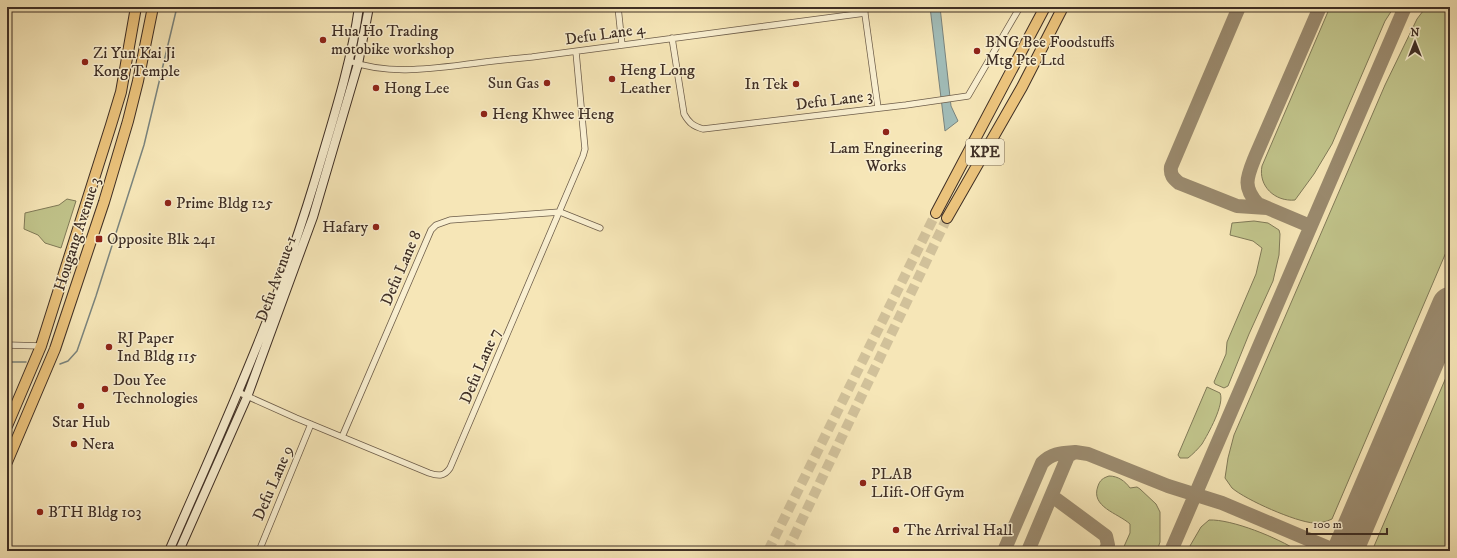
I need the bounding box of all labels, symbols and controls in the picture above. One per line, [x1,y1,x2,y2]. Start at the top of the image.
street label: Defu Lane 4 [564,18,647,50]
place label: Hua Ho Trading motobike workshop [331,21,454,59]
north arrow [1395,22,1435,62]
text: N [1410,26,1420,40]
place label: BNG Bee Foodstuffs Mtg Pte Ltd [985,32,1115,70]
marker: Hua Ho Trading motobike workshop [318,35,328,45]
place label: Zi Yun Kai Ji Kong Temple [93,43,180,81]
marker: BNG Bee Foodstuffs Mtg Pte Ltd [972,46,982,56]
marker: Zi Yun Kai Ji Kong Temple [80,57,90,67]
place label: Heng Long Leather [620,60,695,98]
place label: Sun Gas [488,73,539,93]
marker: Heng Long Leather [607,74,617,84]
place label: In Tek [745,74,788,94]
place label: Hong Lee [384,78,450,98]
marker: Sun Gas [542,78,552,88]
marker: In Tek [791,79,801,89]
marker: Hong Lee [371,83,381,93]
street label: Defu Lane 3 [794,85,874,115]
place label: Heng Khwee Heng [492,104,614,124]
marker: Heng Khwee Heng [479,109,489,119]
marker: Lam Engineering Works [881,127,891,137]
place label: Lam Engineering Works [829,138,943,176]
road number: KPE [966,139,1004,165]
street label: Hougang Avenue 3 [49,175,105,293]
place label: Prime Bldg 125 [176,193,273,213]
marker: Prime Bldg 125 [163,198,173,208]
place label: Hafary [322,217,368,237]
marker: Hafary [371,222,381,232]
street label: Defu Lane 8 [376,228,426,308]
place label: Opposite Blk 241 [107,229,216,249]
street label: Defu Avenue 1 [251,233,301,325]
marker: Opposite Blk 241 [94,234,104,244]
street label: Defu Lane 7 [455,325,505,407]
place label: RJ Paper Ind Bldg 115 [117,328,197,366]
marker: RJ Paper Ind Bldg 115 [104,342,114,352]
place label: Dou Yee Technologies [113,370,198,408]
marker: Dou Yee Technologies [100,384,110,394]
marker: Star Hub [76,401,86,411]
place label: Star Hub [52,412,110,432]
place label: Nera [82,434,114,454]
marker: Nera [69,439,79,449]
street label: Defu Lane 9 [248,443,298,523]
place label: PLAB LIift-Off Gym [871,464,964,502]
marker: PLAB LIift-Off Gym [858,478,868,488]
place label: BTH Bldg 103 [48,502,142,522]
marker: BTH Bldg 103 [35,507,45,517]
scale bar [1307,510,1387,536]
text: 100 m [1313,517,1342,532]
place label: The Arrival Hall [904,520,1013,540]
marker: The Arrival Hall [891,525,901,535]

